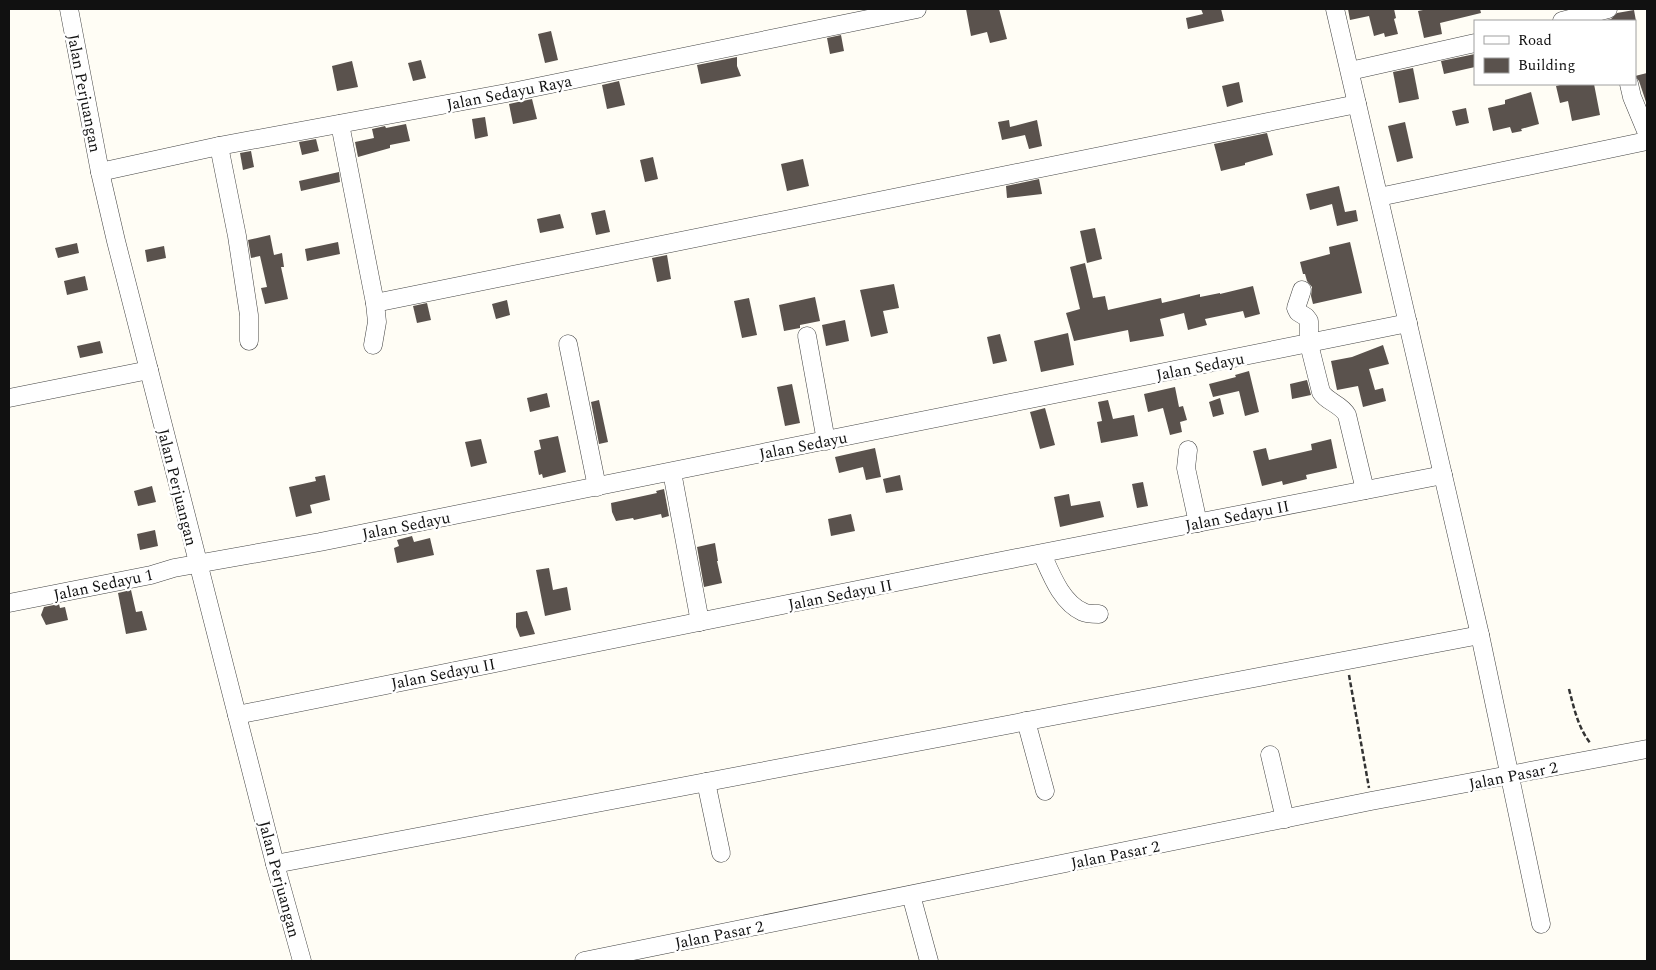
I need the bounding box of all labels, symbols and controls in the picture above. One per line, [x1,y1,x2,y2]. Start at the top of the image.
legend [1474,20,1636,85]
text: Road [1518,29,1552,52]
street label: Jalan Perjuangan [61,32,107,154]
text: Building [1518,54,1575,77]
street label: Jalan Sedayu Raya [444,69,574,117]
street label: Jalan Sedayu [1154,347,1246,387]
street label: Jalan Perjuangan [151,426,203,548]
street label: Jalan Sedayu [757,426,849,466]
street label: Jalan Sedayu II [1183,494,1291,538]
street label: Jalan Sedayu [360,506,452,546]
street label: Jalan Sedayu 1 [51,563,155,607]
street label: Jalan Sedayu II [786,573,894,617]
street label: Jalan Sedayu II [389,652,497,696]
street label: Jalan Pasar 2 [1467,756,1560,796]
street label: Jalan Perjuangan [252,818,306,940]
street label: Jalan Pasar 2 [1069,835,1162,875]
street label: Jalan Pasar 2 [673,915,766,955]

